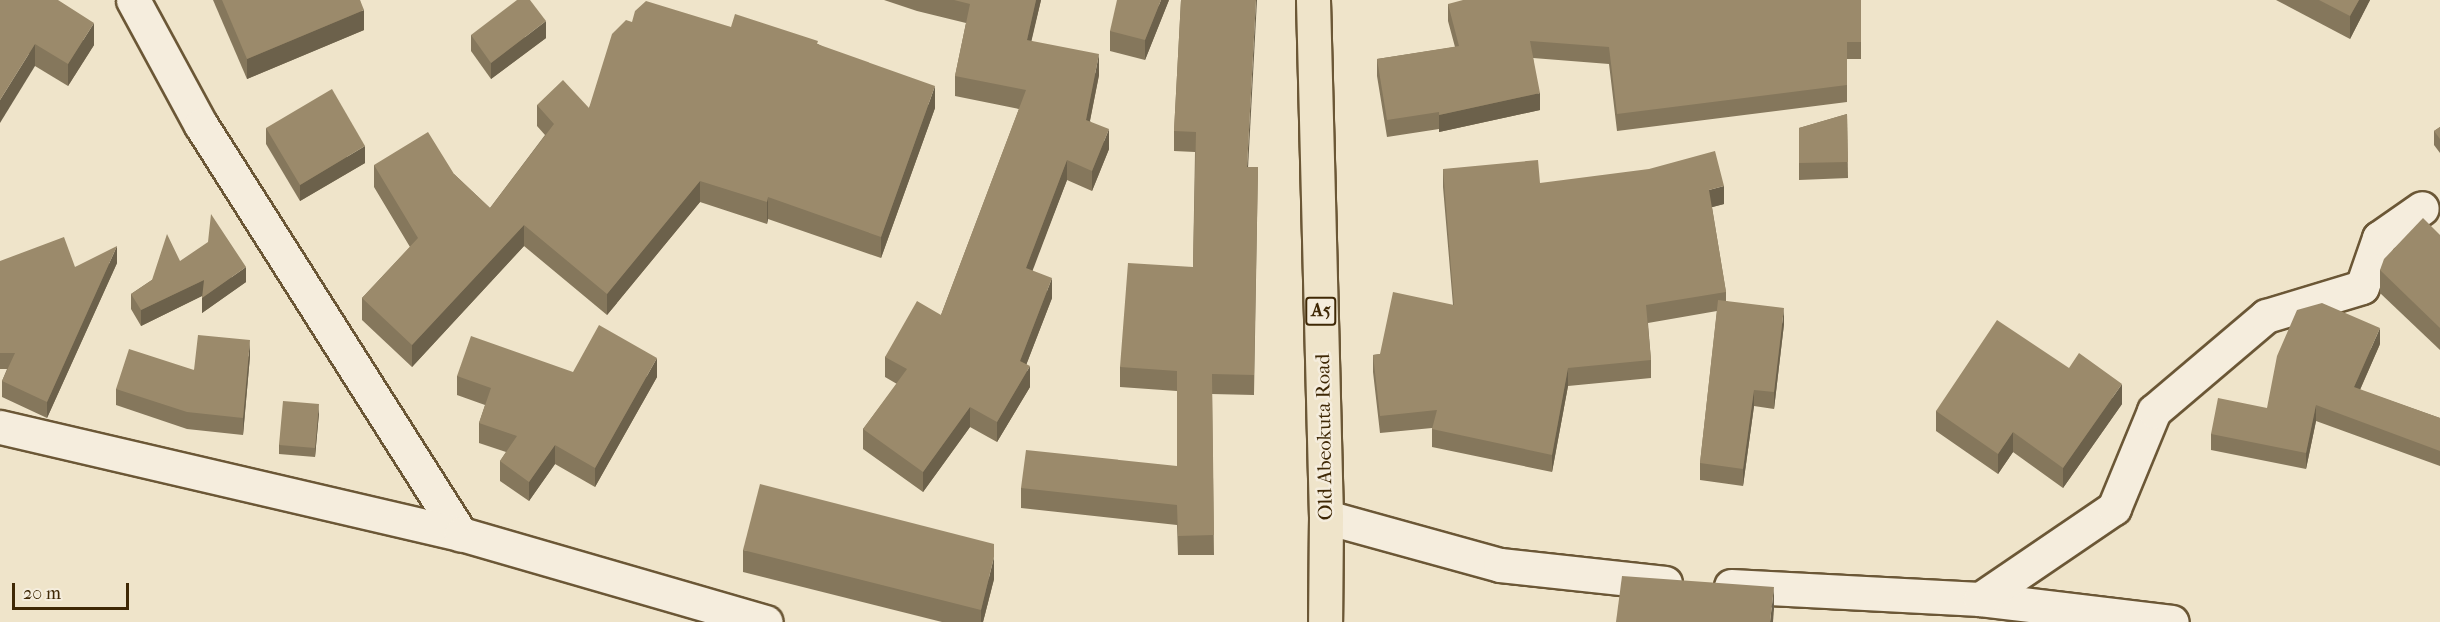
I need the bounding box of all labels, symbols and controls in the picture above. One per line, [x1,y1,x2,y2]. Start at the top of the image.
road number: A5 [1304,296,1338,326]
street label: Old Abeokuta Road [1311,354,1337,520]
scale bar [15,571,132,609]
text: 20 m [23,583,61,604]

